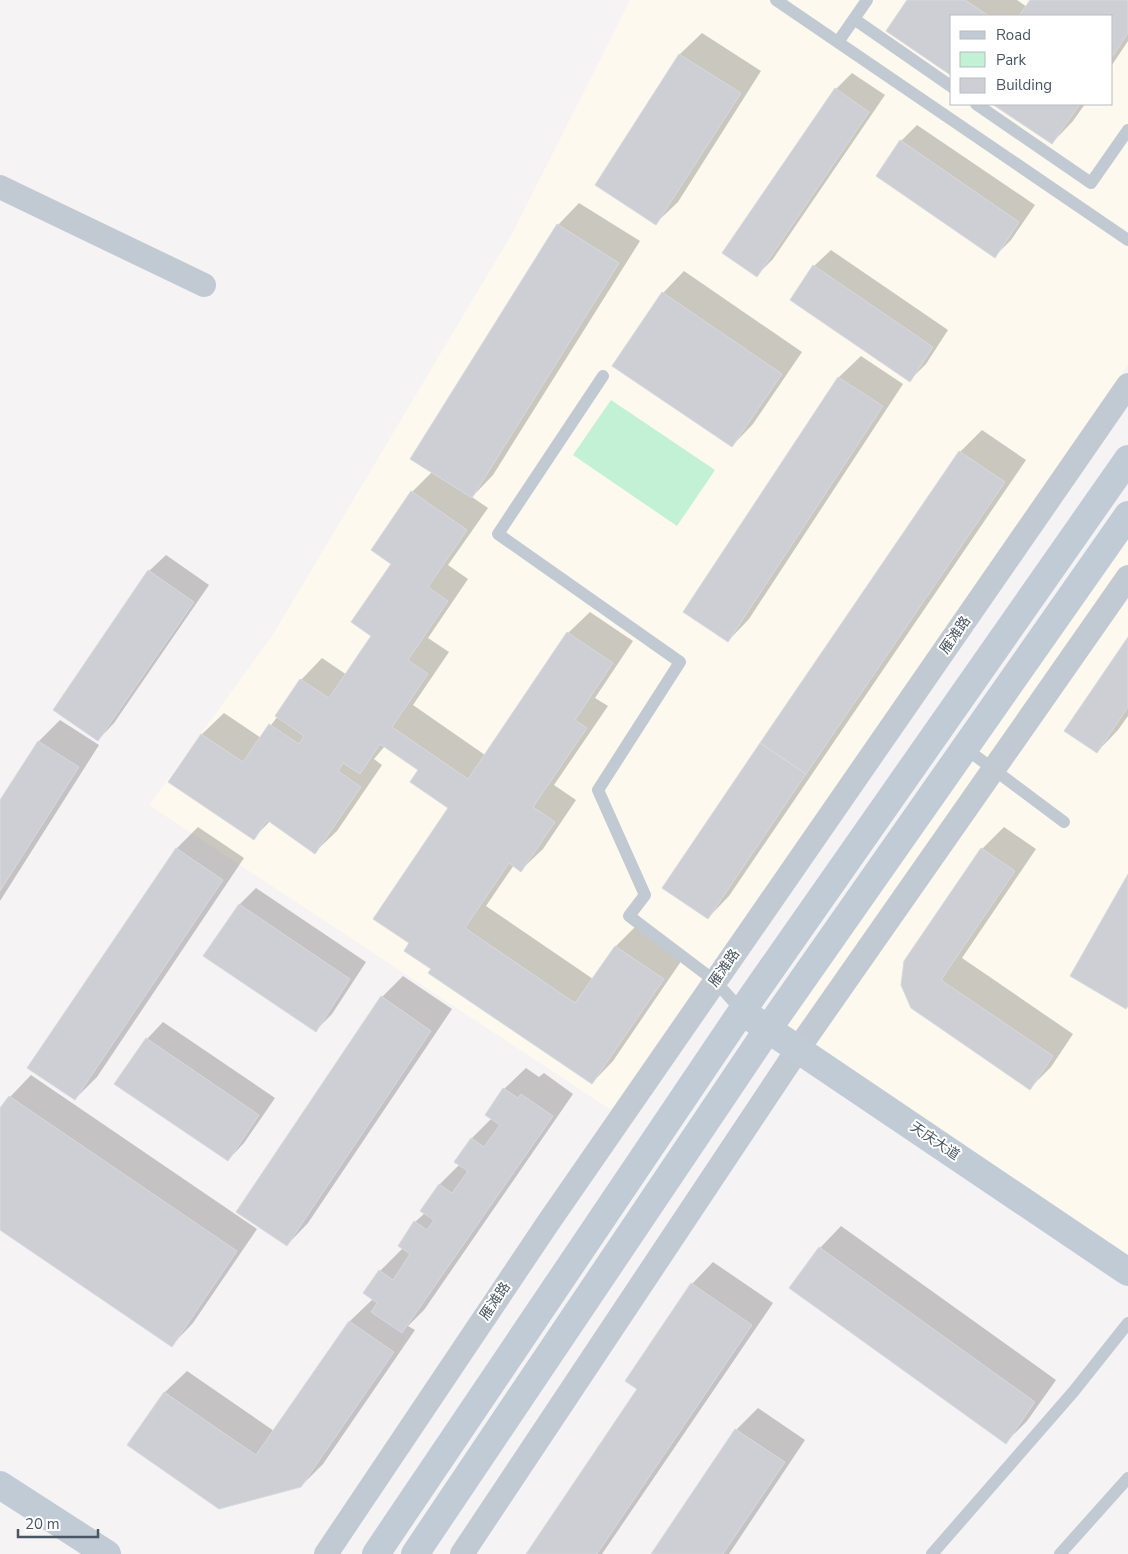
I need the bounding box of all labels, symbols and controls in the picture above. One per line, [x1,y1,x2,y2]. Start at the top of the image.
legend [950,15,1113,105]
text: Road [996,25,1031,45]
text: Park [996,50,1026,70]
text: Building [996,75,1052,95]
street label: 雁滩路 [935,612,975,658]
street label: 雁滩路 [704,945,744,991]
street label: 天庆大道 [906,1117,964,1165]
street label: 雁滩路 [475,1278,515,1324]
scale bar [18,1506,98,1538]
text: 20 m [25,1514,60,1534]

